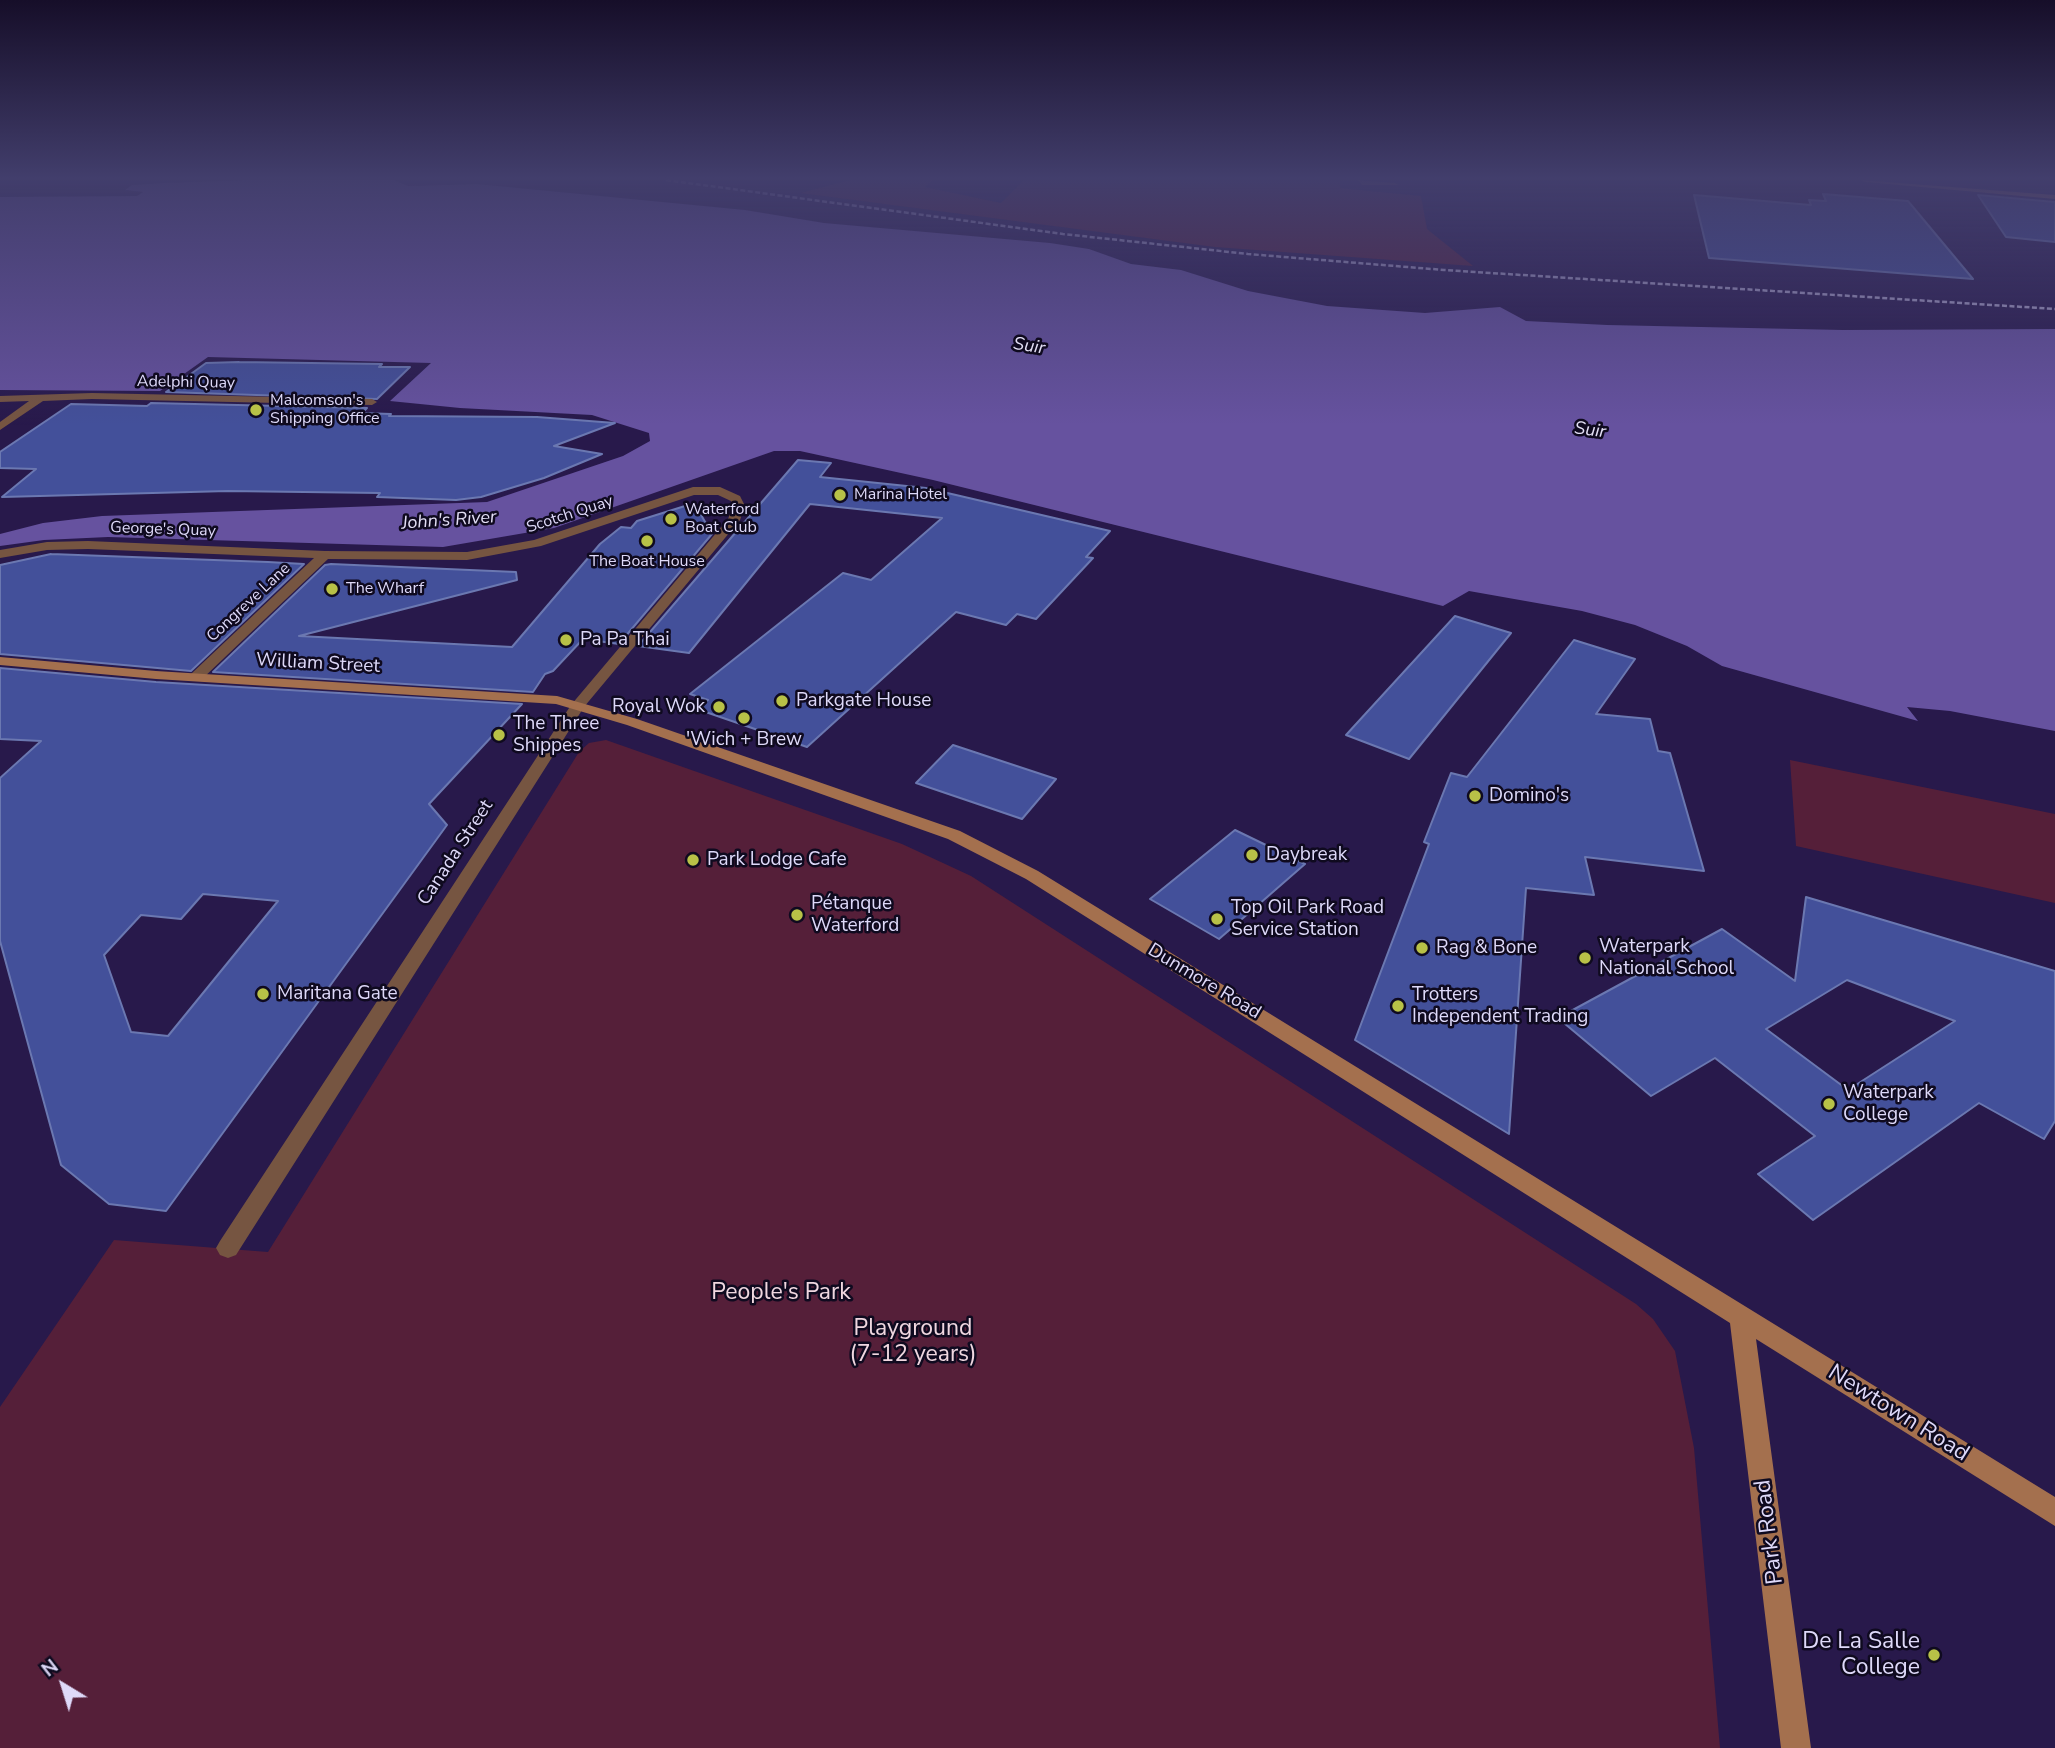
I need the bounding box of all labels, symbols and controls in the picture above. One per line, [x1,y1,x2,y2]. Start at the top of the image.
water label: Suir [1012,334,1046,360]
street label: Adelphi Quay [137,373,235,393]
place label: Malcomson's Shipping Office [270,391,380,429]
marker: Malcomson's Shipping Office [248,402,264,418]
water label: Suir [1573,418,1607,444]
place label: Marina Hotel [854,485,947,505]
marker: Marina Hotel [832,487,848,503]
street label: Scotch Quay [524,492,616,538]
place label: Waterford Boat Club [685,500,759,538]
water label: John's River [401,507,497,535]
marker: Waterford Boat Club [663,511,679,527]
street label: George's Quay [110,519,216,541]
marker: The Boat House [639,533,655,549]
place label: The Boat House [589,552,705,572]
street label: Congreve Lane [203,559,295,647]
place label: The Wharf [346,579,424,599]
marker: The Wharf [324,581,340,597]
place label: Pa Pa Thai [580,629,670,651]
marker: Pa Pa Thai [558,632,574,648]
street label: William Street [255,649,381,679]
place label: Parkgate House [796,690,931,712]
marker: Parkgate House [774,693,790,709]
place label: Royal Wok [612,696,705,718]
marker: Royal Wok [711,699,727,715]
marker: 'Wich + Brew [736,710,752,726]
place label: The Three Shippes [513,713,599,757]
marker: The Three Shippes [491,727,507,743]
place label: 'Wich + Brew [686,729,802,751]
place label: Domino's [1489,785,1569,807]
marker: Domino's [1467,788,1483,804]
street label: Canada Street [413,796,499,910]
place label: Daybreak [1266,844,1347,866]
marker: Daybreak [1244,847,1260,863]
place label: Park Lodge Cafe [707,849,847,871]
marker: Park Lodge Cafe [685,852,701,868]
place label: Pétanque Waterford [811,893,899,937]
place label: Top Oil Park Road Service Station [1231,897,1384,941]
marker: Pétanque Waterford [789,907,805,923]
marker: Top Oil Park Road Service Station [1209,911,1225,927]
place label: Waterpark National School [1599,936,1734,980]
place label: Rag & Bone [1436,937,1537,959]
street label: Dunmore Road [1143,939,1265,1025]
marker: Rag & Bone [1414,940,1430,956]
marker: Waterpark National School [1577,950,1593,966]
place label: Maritana Gate [277,983,398,1005]
place label: Trotters Independent Trading [1412,984,1589,1028]
marker: Maritana Gate [255,986,271,1002]
marker: Trotters Independent Trading [1390,998,1406,1014]
place label: Waterpark College [1843,1082,1934,1126]
marker: Waterpark College [1821,1096,1837,1112]
park label: People's Park [711,1279,851,1307]
park label: Playground (7-12 years) [850,1315,976,1369]
street label: Newtown Road [1822,1360,1974,1468]
street label: Park Road [1750,1478,1790,1586]
place label: De La Salle College [1802,1628,1920,1682]
marker: De La Salle College [1926,1647,1942,1663]
north arrow [28,1650,98,1720]
text: N [36,1654,64,1683]

